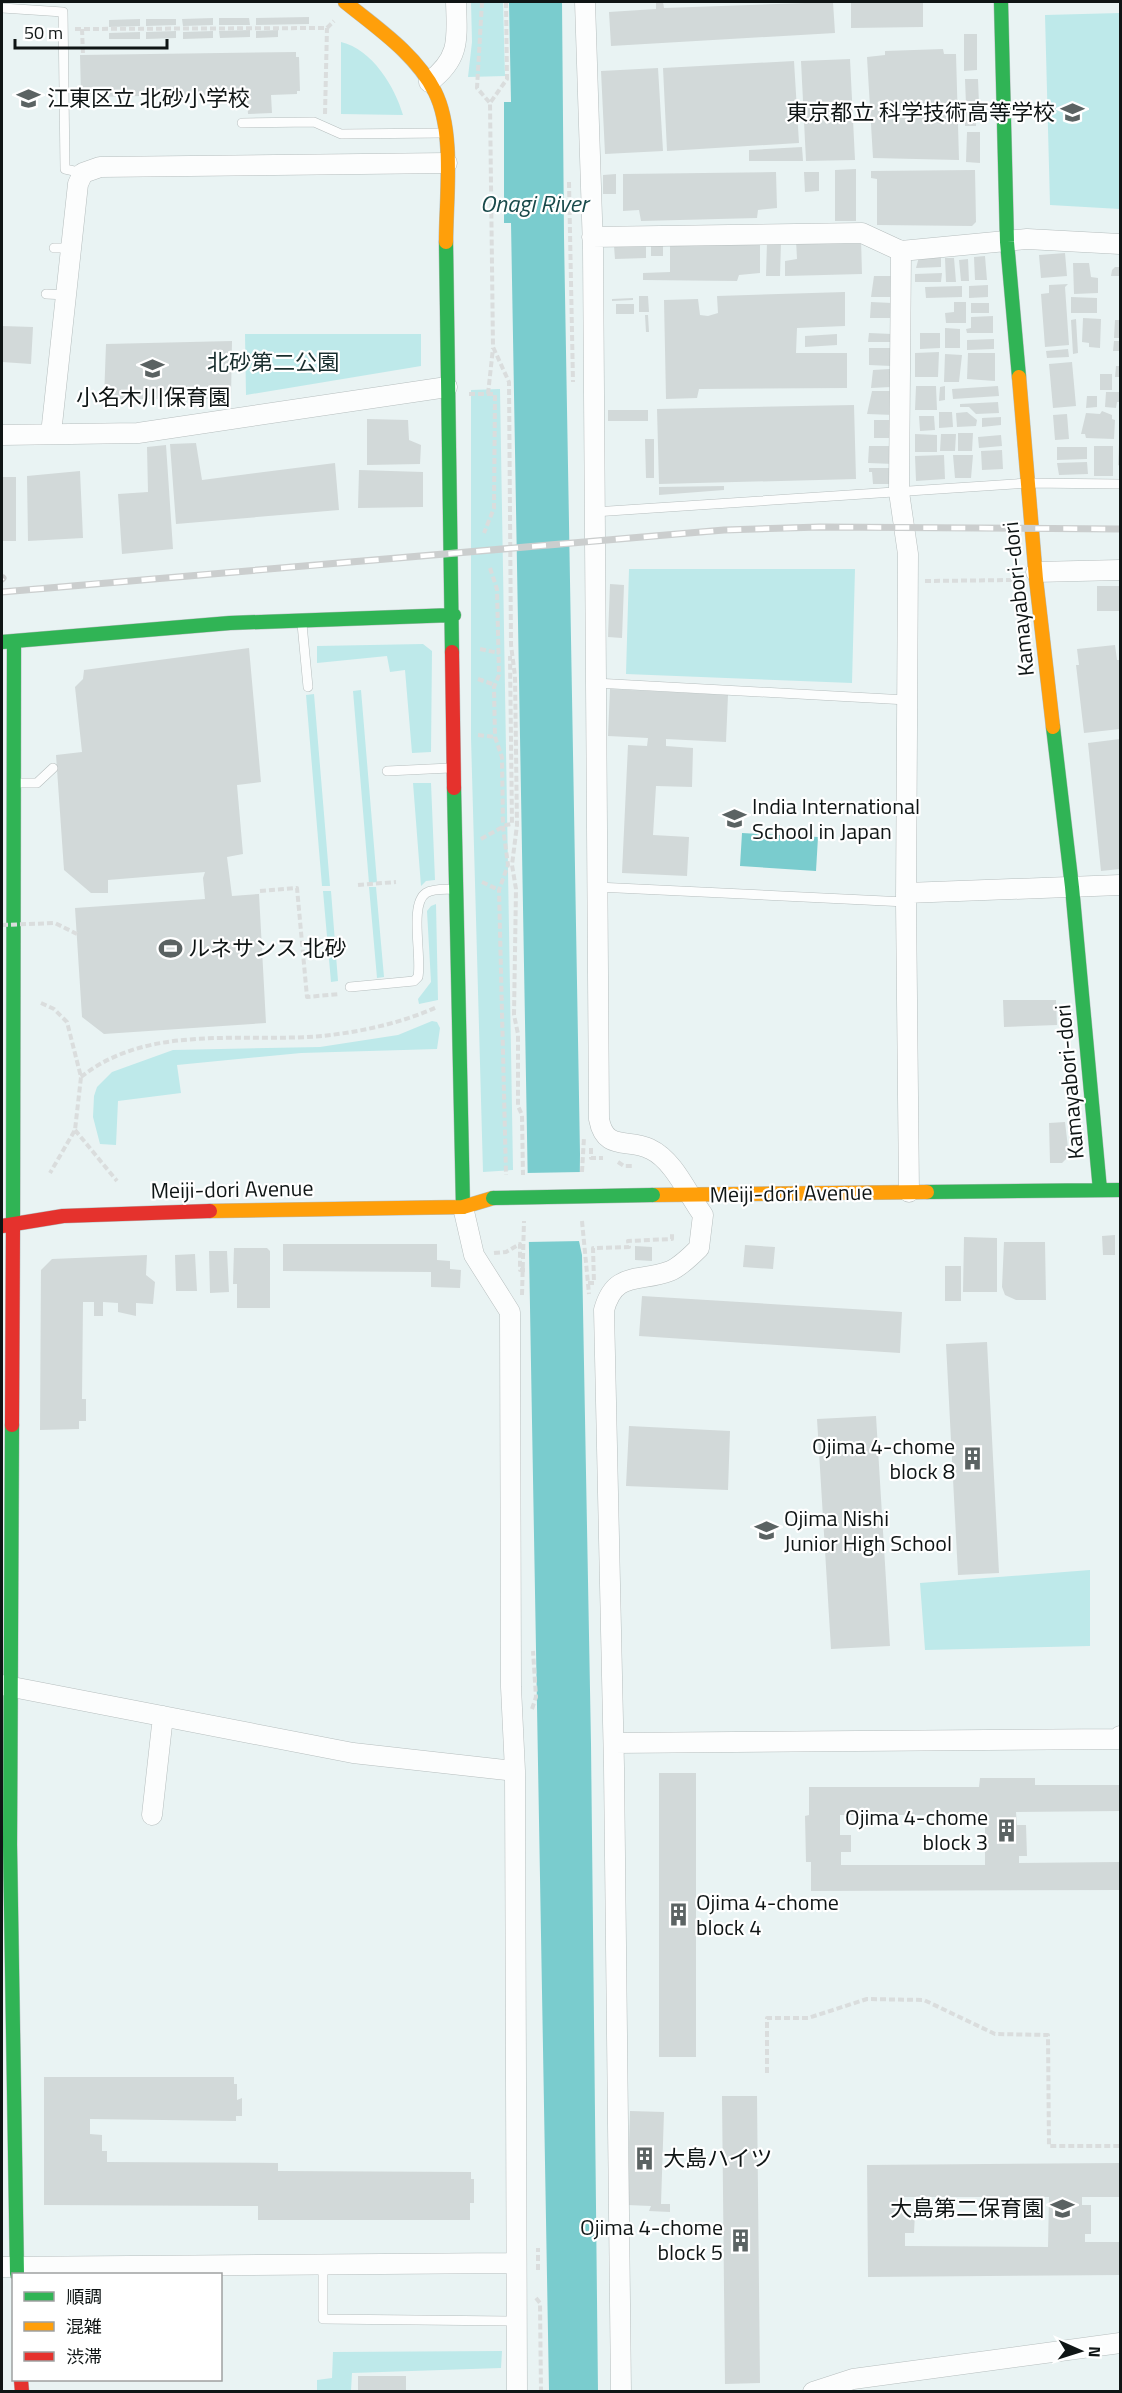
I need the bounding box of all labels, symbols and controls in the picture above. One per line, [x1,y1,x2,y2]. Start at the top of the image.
scale bar [15,12,166,50]
text: 50 m [24,19,63,46]
place label: 江東区立 北砂小学校 [47,81,250,115]
school or university icon: 江東区立 北砂小学校 [16,85,42,111]
place label: 東京都立 科学技術高等学校 [786,95,1055,129]
school or university icon: 東京都立 科学技術高等学校 [1060,99,1086,125]
water label: Onagi River [480,185,592,221]
park label: 北砂第二公園 [207,345,339,379]
school or university icon: 小名木川保育園 [140,355,166,381]
place label: 小名木川保育園 [76,380,230,414]
street label: Kamayabori-dori [993,520,1043,678]
place label: India International School in Japan [752,789,920,848]
school or university icon: India International School in Japan [721,806,747,832]
place label: ルネサンス 北砂 [188,931,346,965]
sports icon: ルネサンス 北砂 [157,935,183,961]
street label: Kamayabori-dori [1045,1003,1093,1161]
street label: Meiji-dori Avenue [150,1171,314,1207]
street label: Meiji-dori Avenue [709,1175,873,1211]
place label: Ojima 4-chome block 8 [812,1429,955,1488]
building icon: Ojima 4-chome block 8 [960,1446,986,1472]
place label: Ojima Nishi Junior High School [784,1501,952,1560]
school or university icon: Ojima Nishi Junior High School [753,1518,779,1544]
place label: Ojima 4-chome block 3 [845,1800,988,1859]
building icon: Ojima 4-chome block 3 [993,1817,1019,1843]
place label: Ojima 4-chome block 4 [696,1885,839,1944]
building icon: Ojima 4-chome block 4 [665,1902,691,1928]
place label: 大島ハイツ [663,2141,773,2175]
building icon: 大島ハイツ [632,2145,658,2171]
place label: 大島第二保育園 [890,2191,1044,2225]
school or university icon: 大島第二保育園 [1049,2195,1075,2221]
place label: Ojima 4-chome block 5 [580,2210,723,2269]
building icon: Ojima 4-chome block 5 [728,2227,754,2253]
legend [12,2273,222,2381]
text: 順調 [66,2283,102,2310]
text: 混雑 [66,2313,102,2340]
north arrow [1050,2321,1110,2381]
text: 渋滞 [66,2343,102,2370]
text: N [1083,2346,1107,2358]

